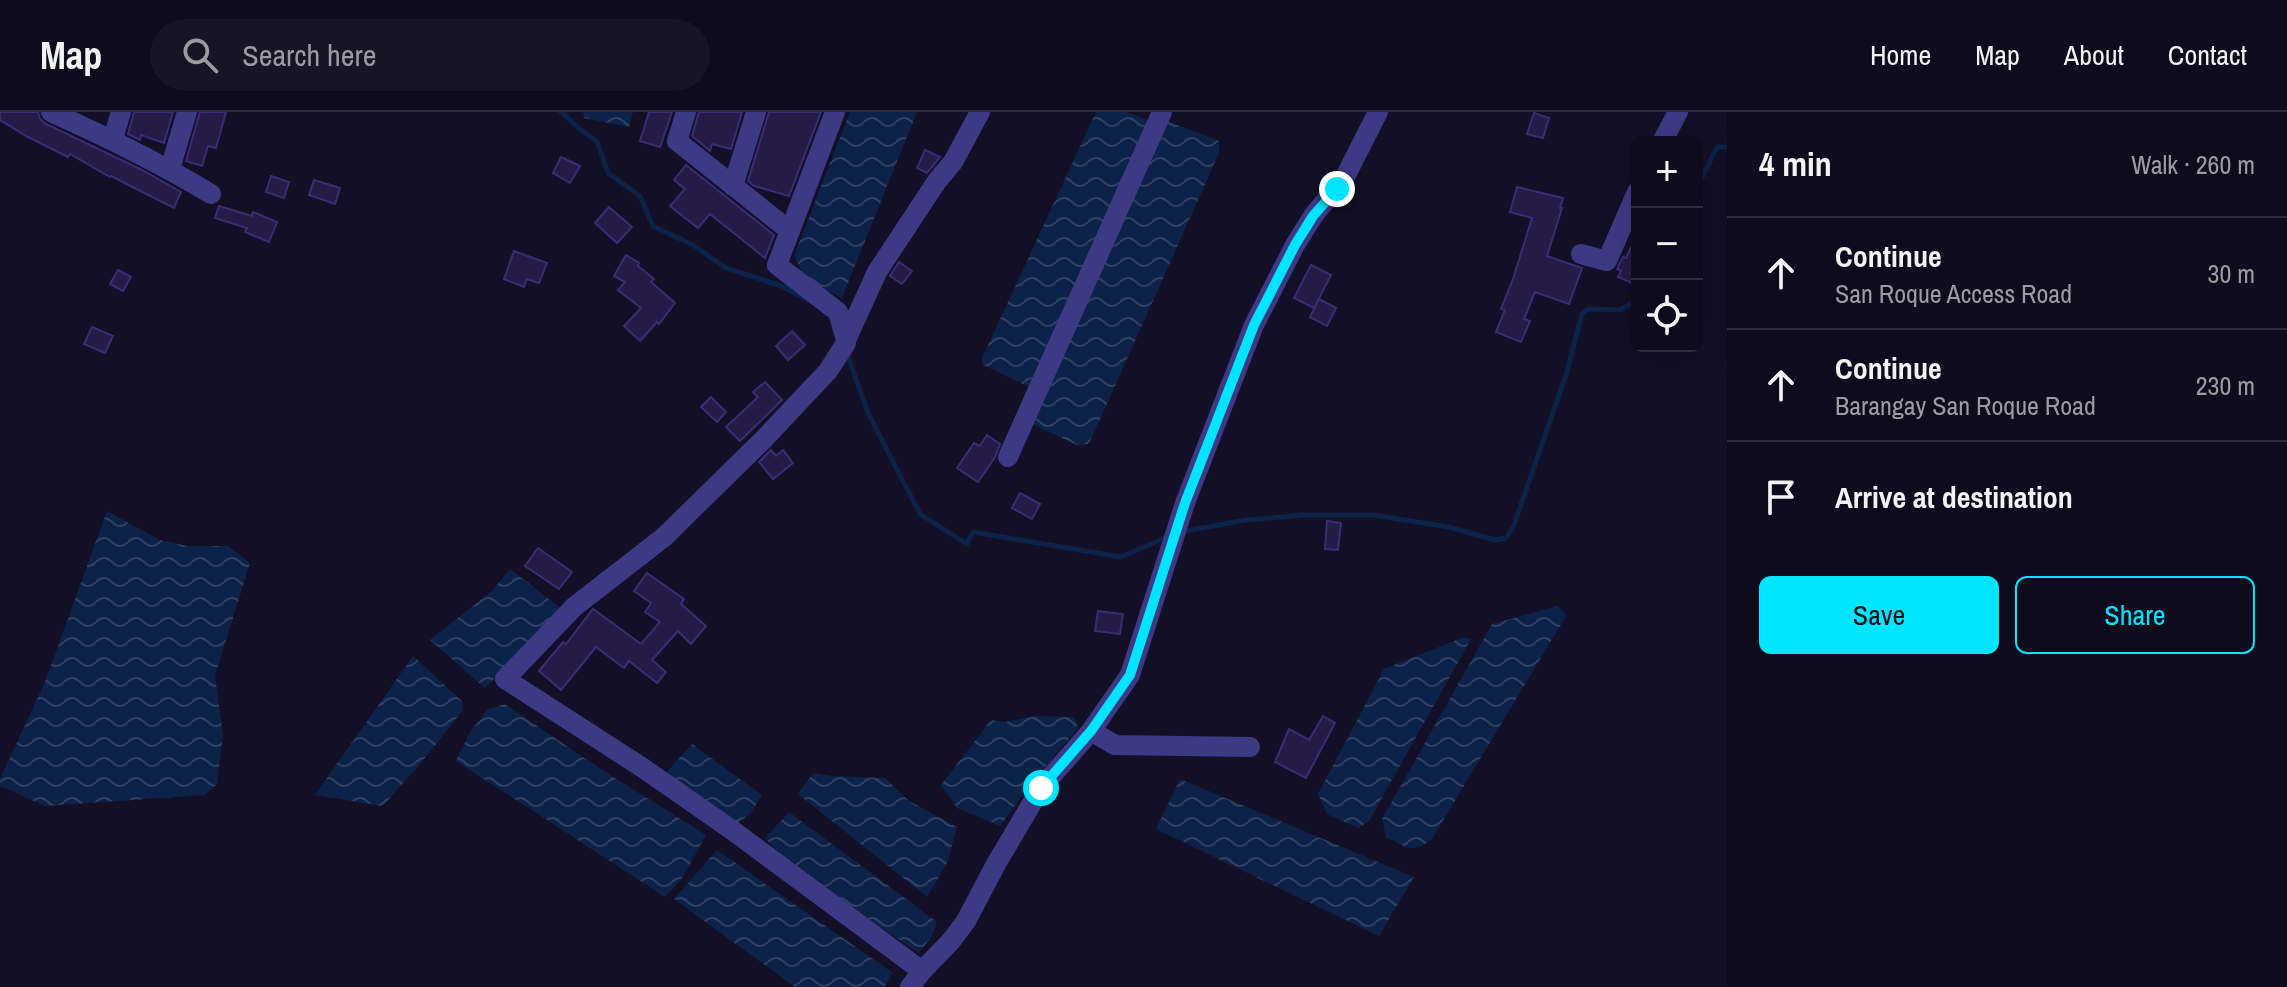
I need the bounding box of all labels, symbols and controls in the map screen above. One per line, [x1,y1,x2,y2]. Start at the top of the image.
search box [150,19,710,91]
text: Map [40,30,102,81]
icon: search [178,33,222,77]
text: Search here [242,35,376,75]
text: Home [1870,36,1931,74]
text: Map [1975,36,2020,74]
text: About [2064,36,2124,74]
text: Contact [2168,36,2247,74]
map controls [1631,136,1703,352]
button: + [1631,136,1703,208]
text: 4 min [1759,141,1832,187]
text: Walk · 260 m [2131,147,2255,182]
route end [1319,171,1355,207]
button: − [1631,208,1703,280]
text: Continue [1835,236,1942,276]
icon: ahead [1759,251,1803,295]
text: 30 m [2208,256,2255,291]
text: San Roque Access Road [1835,276,2072,311]
button: locate [1631,280,1703,352]
text: Continue [1835,348,1942,388]
icon: ahead [1759,363,1803,407]
text: 230 m [2196,368,2255,403]
text: Barangay San Roque Road [1835,388,2096,423]
icon: arrive [1759,475,1803,519]
text: Arrive at destination [1835,477,2073,517]
button: Save [1759,576,1999,654]
button: Share [2015,576,2255,654]
route start [1023,770,1059,806]

